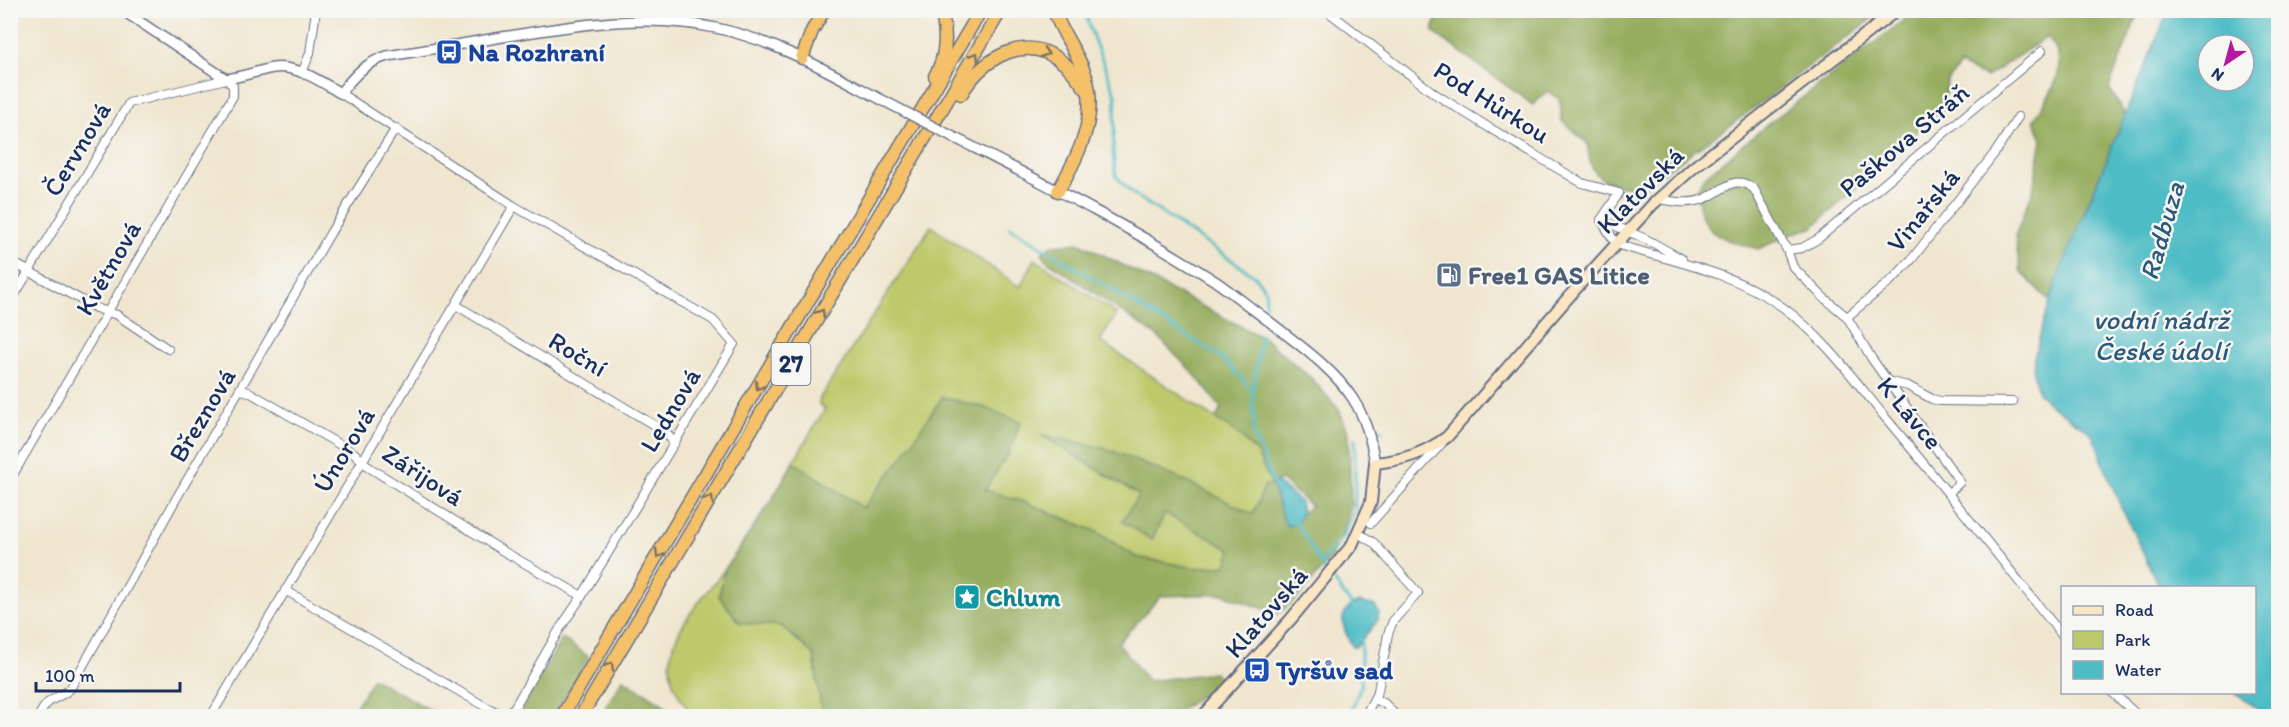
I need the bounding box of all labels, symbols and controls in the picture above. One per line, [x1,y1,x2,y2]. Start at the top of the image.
north arrow [2196,33,2256,93]
place label: Na Rozhraní [468,36,605,68]
bus stop icon: Na Rozhraní [434,37,464,67]
one-way arrow [1039,46,1050,59]
one-way arrow [967,52,979,62]
street label: Pod Hůrkou [1428,54,1556,150]
text: N [2208,64,2227,86]
street label: Paškova Stráň [1832,76,1976,204]
street label: Červnová [36,95,118,202]
street label: Klatovská [1589,139,1691,241]
street label: Vinařská [1880,161,1967,258]
water label: Radbuza [2132,177,2192,284]
street label: Květnová [68,215,148,321]
place label: Free1 GAS Litice [1468,259,1650,291]
fuel station icon: Free1 GAS Litice [1434,260,1464,290]
water label: vodní nádrž České údolí [2093,303,2232,367]
one-way arrow [814,309,825,319]
street label: Roční [543,324,613,384]
road number: 27 [772,343,810,385]
street label: Březnová [161,362,243,468]
street label: Lednová [632,362,708,458]
street label: K Lávce [1870,370,1950,456]
one-way arrow [755,380,766,390]
street label: Únorová [306,401,382,498]
street label: Zářijová [376,437,470,513]
one-way arrow [703,495,715,505]
one-way arrow [655,548,667,558]
street label: Klatovská [1218,559,1315,664]
place label: Chlum [986,581,1060,613]
place icon: Chlum [952,582,982,612]
legend [2061,586,2256,694]
text: Road [2115,599,2154,621]
text: Park [2115,629,2150,651]
place label: Tyršův sad [1275,654,1394,686]
scale bar [36,655,180,693]
bus stop icon: Tyršův sad [1242,655,1272,685]
text: Water [2115,659,2161,681]
one-way arrow [603,662,615,672]
text: 100 m [45,665,95,687]

